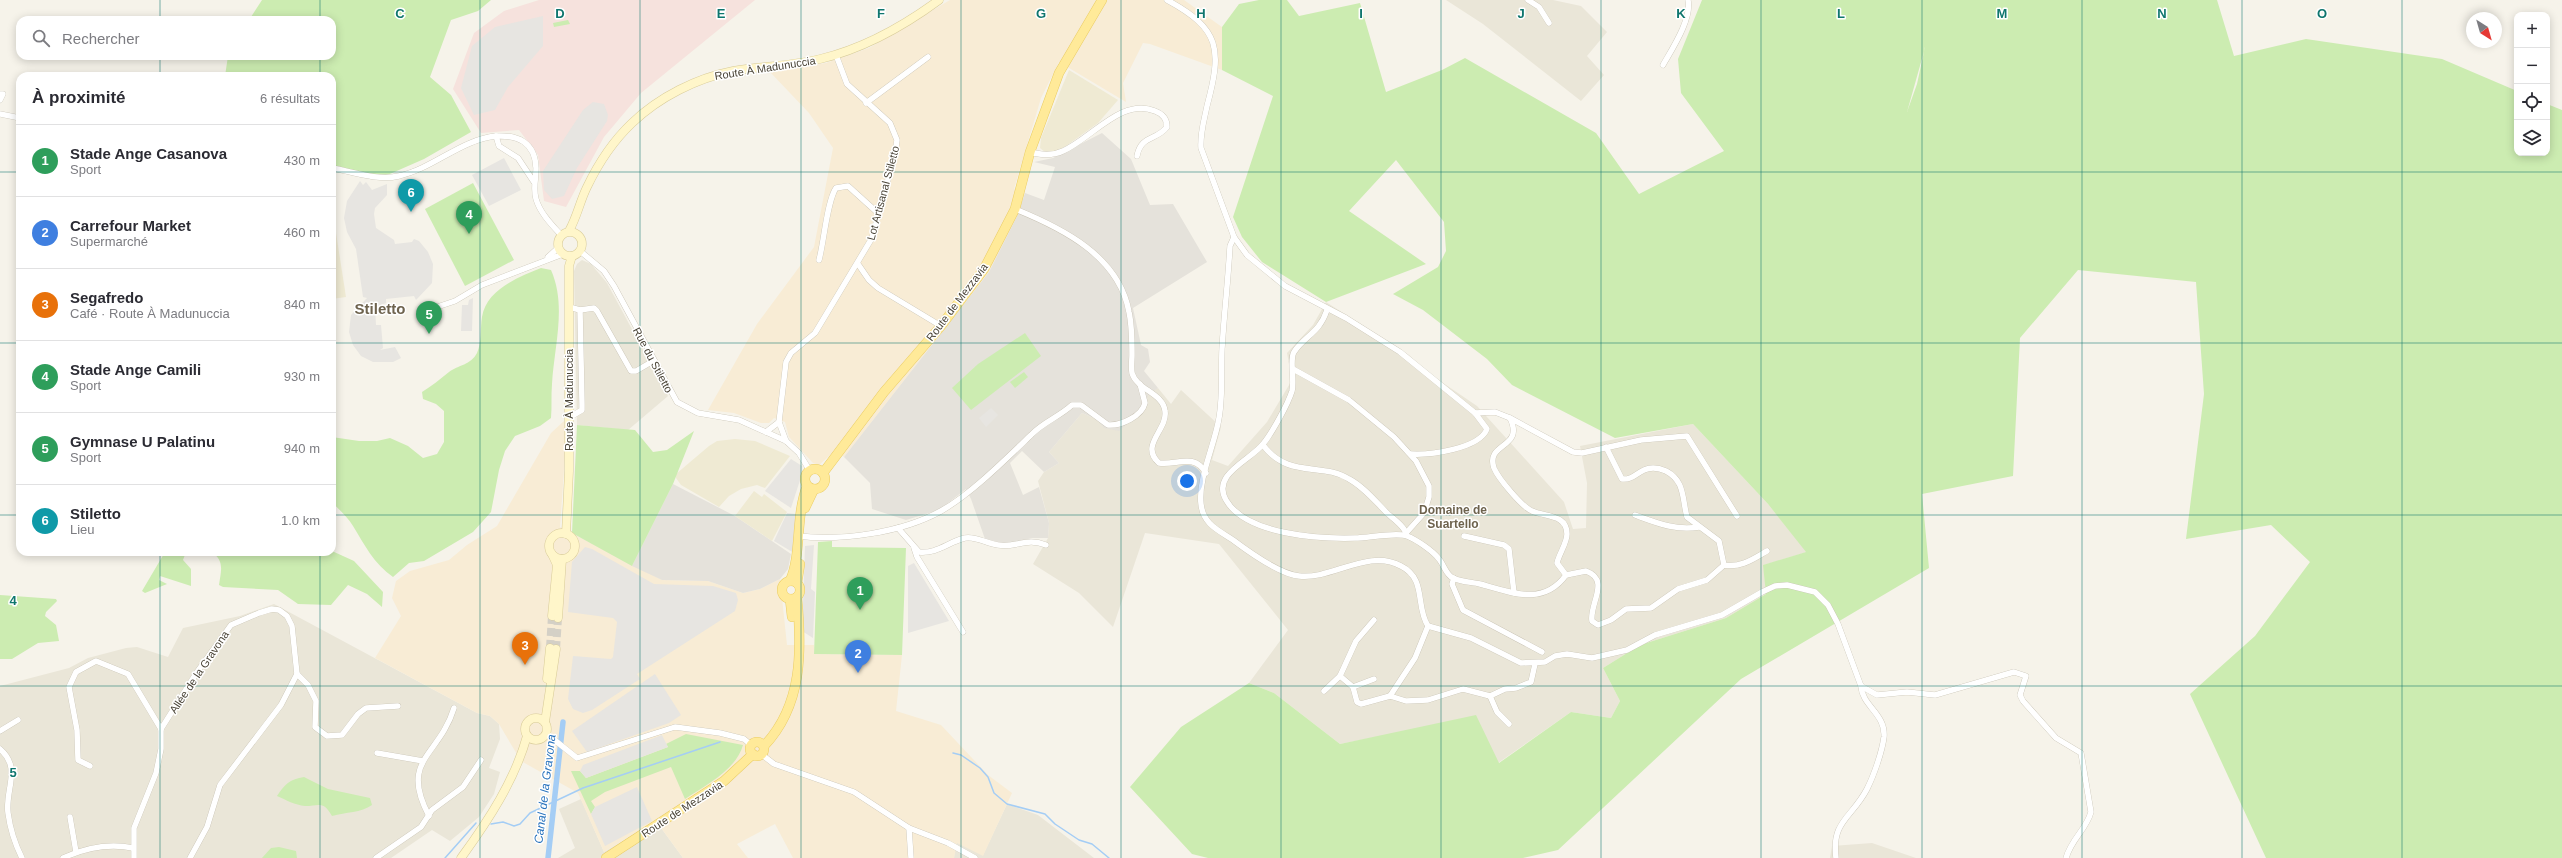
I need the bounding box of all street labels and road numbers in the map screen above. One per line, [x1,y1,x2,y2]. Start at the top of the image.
street label: Route À Madunuccia [714,54,817,82]
street label: Lot Artisanal Stiletto [865,144,901,242]
street label: Route de Mezzavia [924,260,991,343]
street label: Rue du Stiletto [631,325,675,395]
street label: Route À Madunuccia [563,348,575,451]
street label: Allée de la Gravona [167,628,231,715]
street label: Route de Mezzavia [639,778,725,840]

